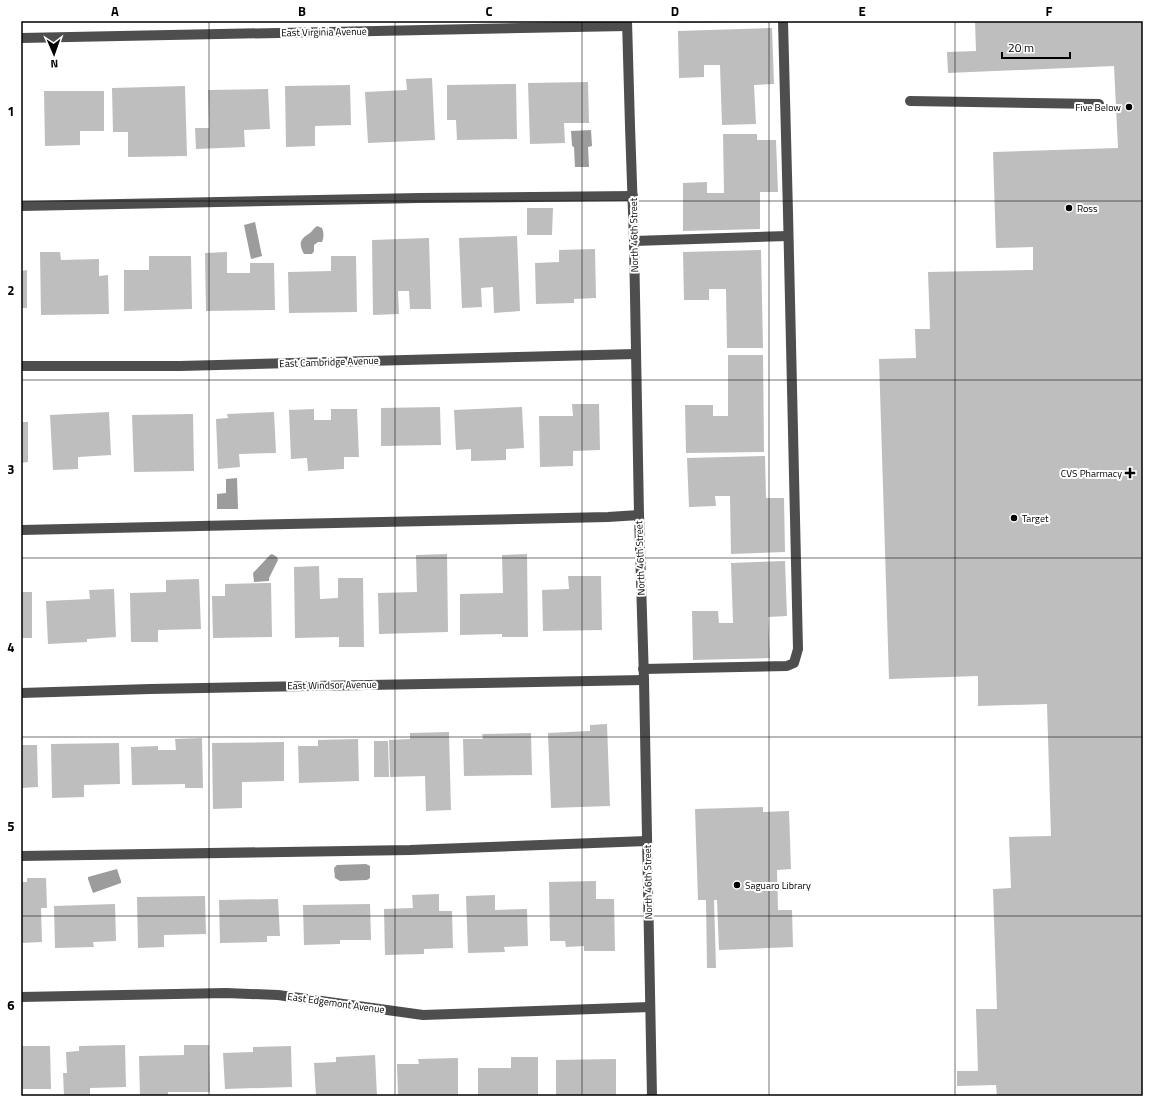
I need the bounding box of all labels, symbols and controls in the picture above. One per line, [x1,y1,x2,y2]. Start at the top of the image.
text: A [111,1,119,21]
text: B [298,1,306,21]
text: C [485,1,493,21]
text: D [671,1,679,21]
text: E [858,1,866,21]
text: F [1046,1,1053,21]
street label: East Virginia Avenue [281,24,367,40]
north arrow [34,34,74,74]
scale bar [1002,34,1070,60]
text: 20 m [1008,38,1034,57]
text: N [50,56,58,72]
place label: Five Below [1075,100,1121,115]
text: 1 [7,101,15,121]
marker: Five Below [1124,102,1134,112]
street label: North 46th Street [626,197,642,272]
place label: Ross [1077,201,1098,216]
marker: Ross [1064,203,1074,213]
text: 2 [7,280,15,300]
street label: East Cambridge Avenue [279,353,379,371]
text: 3 [7,459,15,479]
place label: CVS Pharmacy [1061,466,1122,481]
marker: CVS Pharmacy [1125,468,1135,478]
place label: Target [1022,511,1049,526]
marker: Target [1009,513,1019,523]
street label: North 46th Street [631,520,649,596]
text: 4 [7,637,15,657]
street label: East Windsor Avenue [287,677,377,693]
text: 5 [7,816,15,836]
street label: North 46th Street [640,844,656,919]
place label: Saguaro Library [745,878,811,893]
marker: Saguaro Library [732,880,742,890]
street label: East Edgemont Avenue [287,989,385,1017]
text: 6 [7,995,15,1015]

